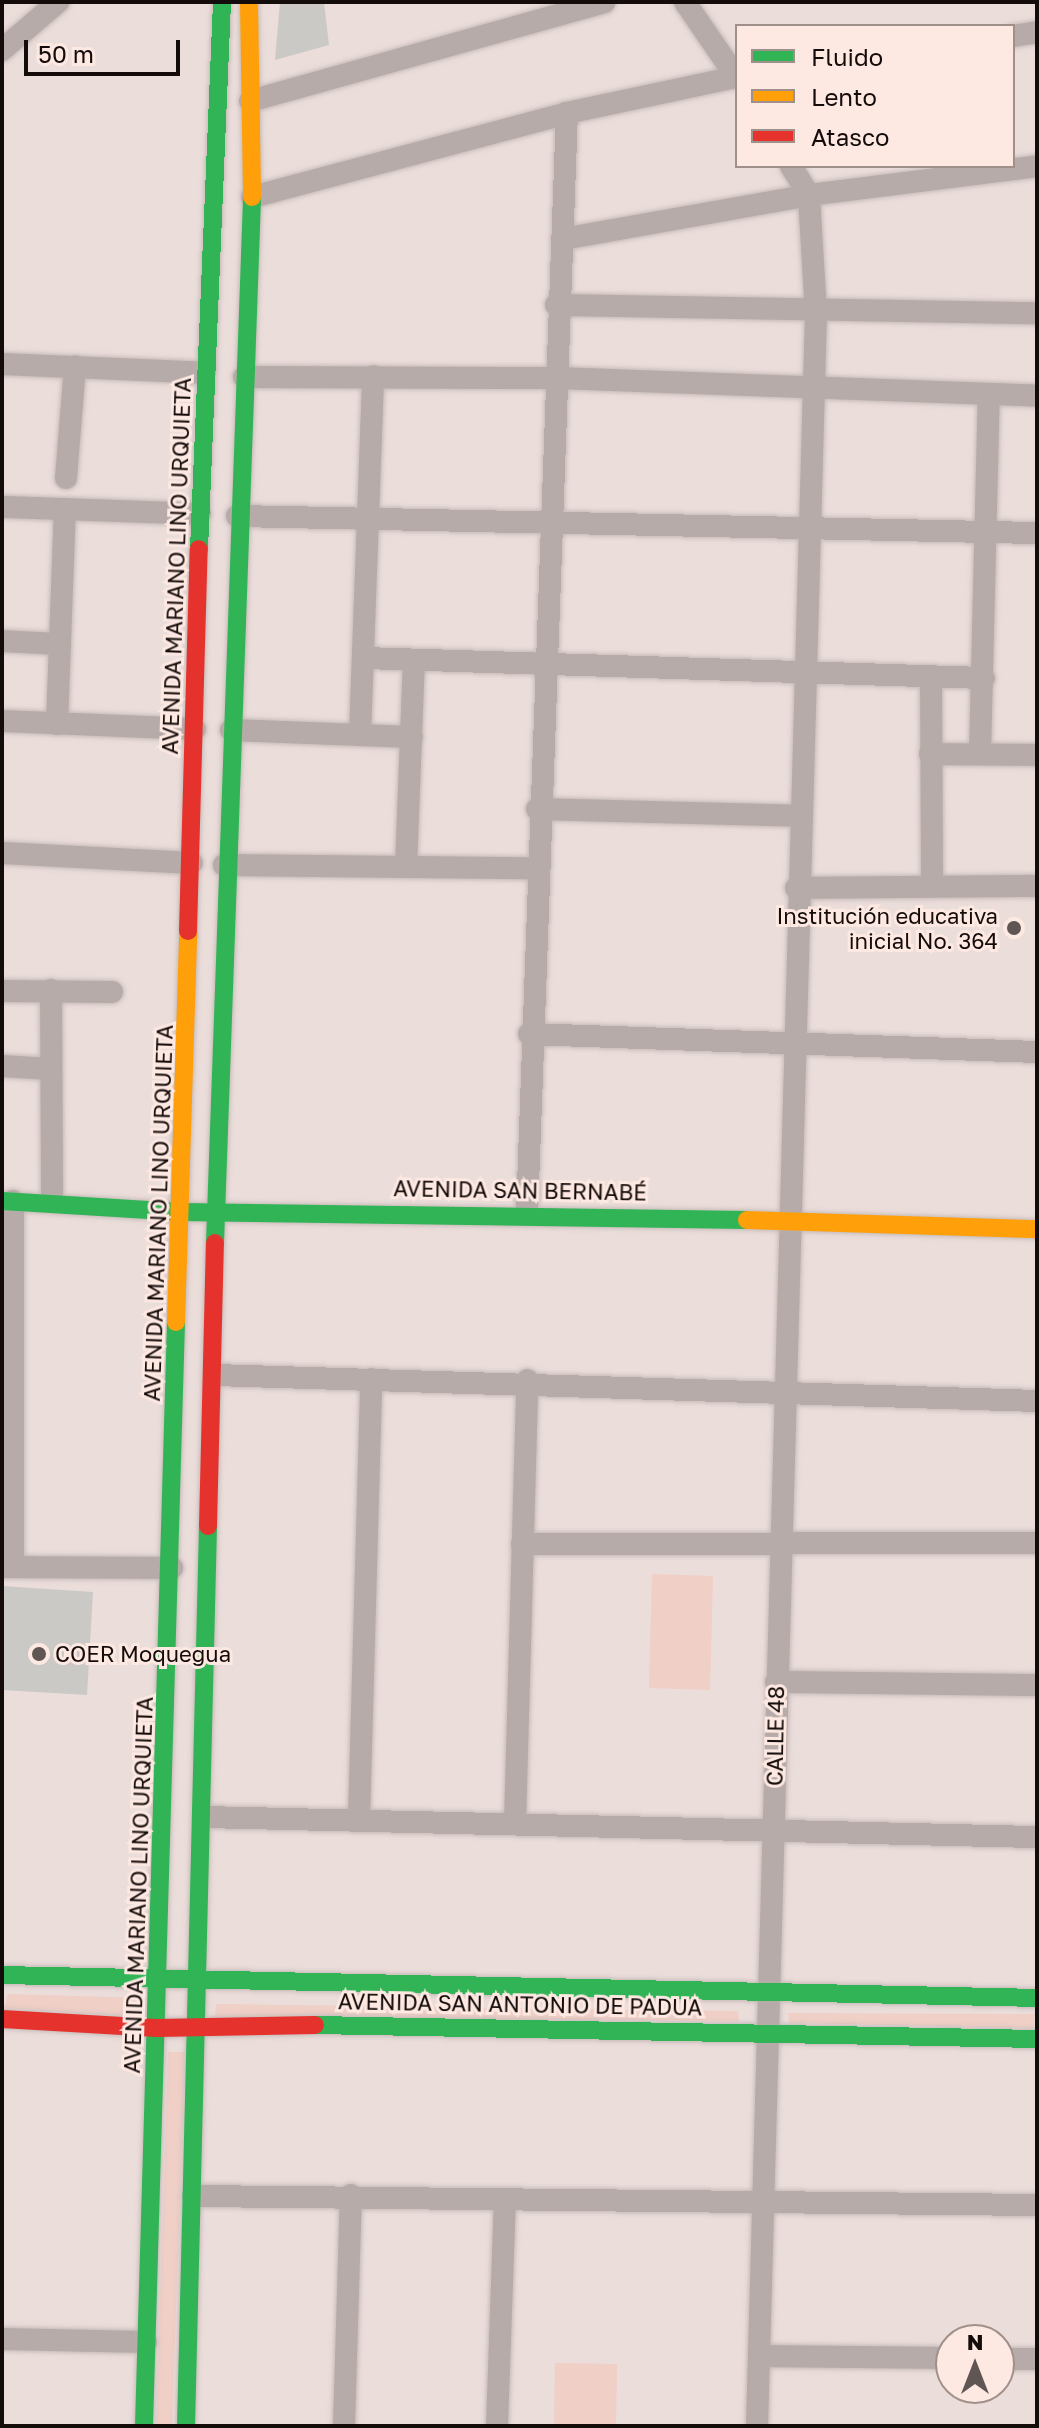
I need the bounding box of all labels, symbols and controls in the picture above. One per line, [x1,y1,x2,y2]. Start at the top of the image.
scale bar [28,24,184,74]
legend [735,24,1015,168]
text: 50 m [38,39,94,68]
text: Fluido [811,42,883,71]
text: Lento [811,82,877,111]
text: Atasco [811,122,889,151]
street label: AVENIDA MARIANO LINO URQUIETA [156,377,196,755]
place label: Institución educativa inicial No. 364 [776,902,998,954]
marker: Institución educativa inicial No. 364 [1005,919,1023,937]
street label: AVENIDA MARIANO LINO URQUIETA [138,1024,178,1402]
street label: AVENIDA SAN BERNABÉ [393,1175,647,1205]
place label: COER Moquegua [55,1641,231,1667]
marker: COER Moquegua [30,1645,48,1663]
street label: CALLE 48 [761,1686,789,1786]
street label: AVENIDA MARIANO LINO URQUIETA [118,1696,158,2074]
street label: AVENIDA SAN ANTONIO DE PADUA [338,1988,702,2020]
north arrow [935,2324,1015,2404]
text: N [967,2328,983,2355]

